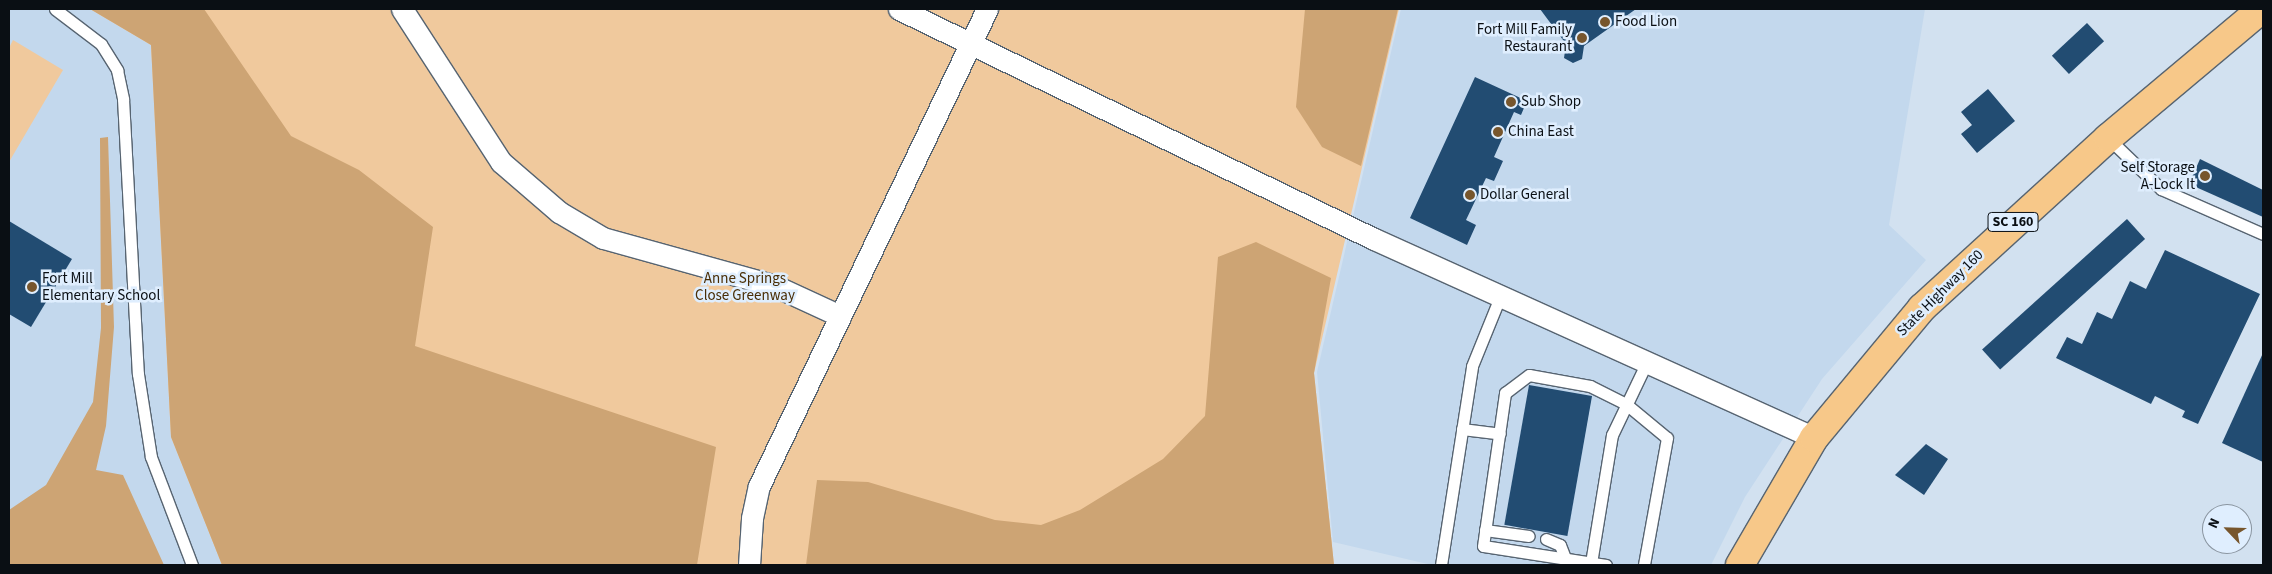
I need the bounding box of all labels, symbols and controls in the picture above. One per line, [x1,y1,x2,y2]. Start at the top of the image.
place label: Food Lion [1615,13,1677,31]
marker: Food Lion [1599,16,1611,28]
place label: Fort Mill Family Restaurant [1477,20,1572,55]
marker: Fort Mill Family Restaurant [1576,32,1588,44]
place label: Sub Shop [1521,93,1581,111]
marker: Sub Shop [1505,96,1517,108]
place label: China East [1508,123,1574,141]
marker: China East [1492,126,1504,138]
place label: Self Storage A-Lock It [2120,158,2195,193]
marker: Self Storage A-Lock It [2199,170,2211,182]
place label: Dollar General [1480,186,1569,204]
marker: Dollar General [1464,189,1476,201]
road number: SC 160 [1987,210,2039,233]
street label: State Highway 160 [1893,246,1987,340]
place label: Fort Mill Elementary School [42,269,160,304]
park label: Anne Springs Close Greenway [695,269,795,304]
marker: Fort Mill Elementary School [26,281,38,293]
north arrow [2202,504,2252,554]
text: N [2203,515,2225,532]

